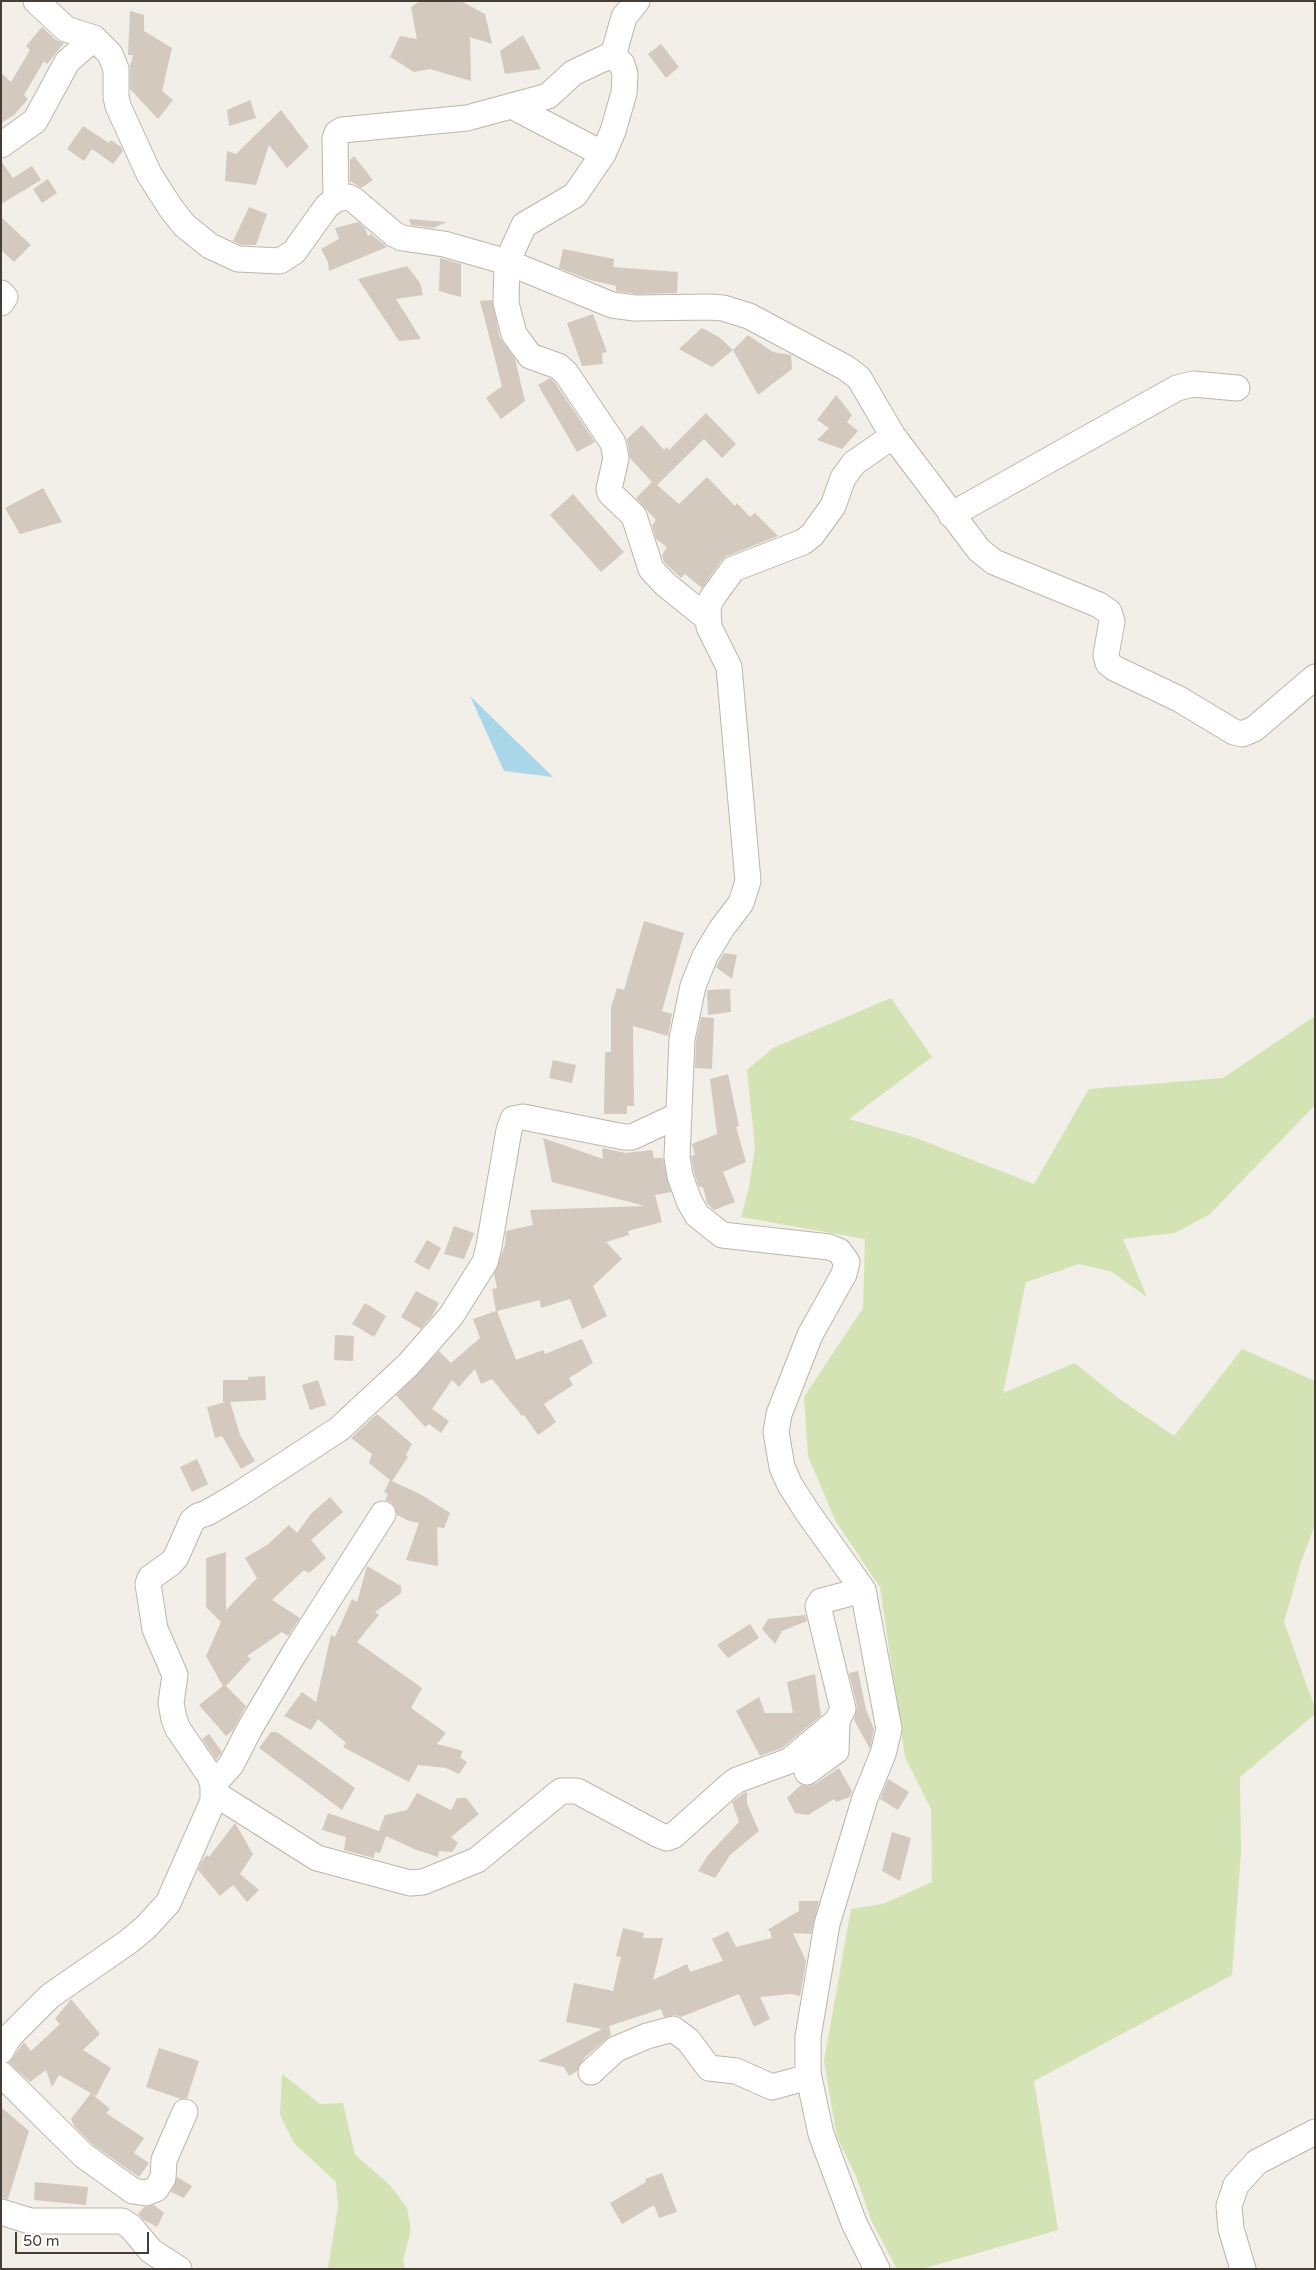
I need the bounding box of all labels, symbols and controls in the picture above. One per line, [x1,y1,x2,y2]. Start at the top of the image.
scale bar [18,2222,151,2254]
text: 50 m [23,2232,60,2250]

